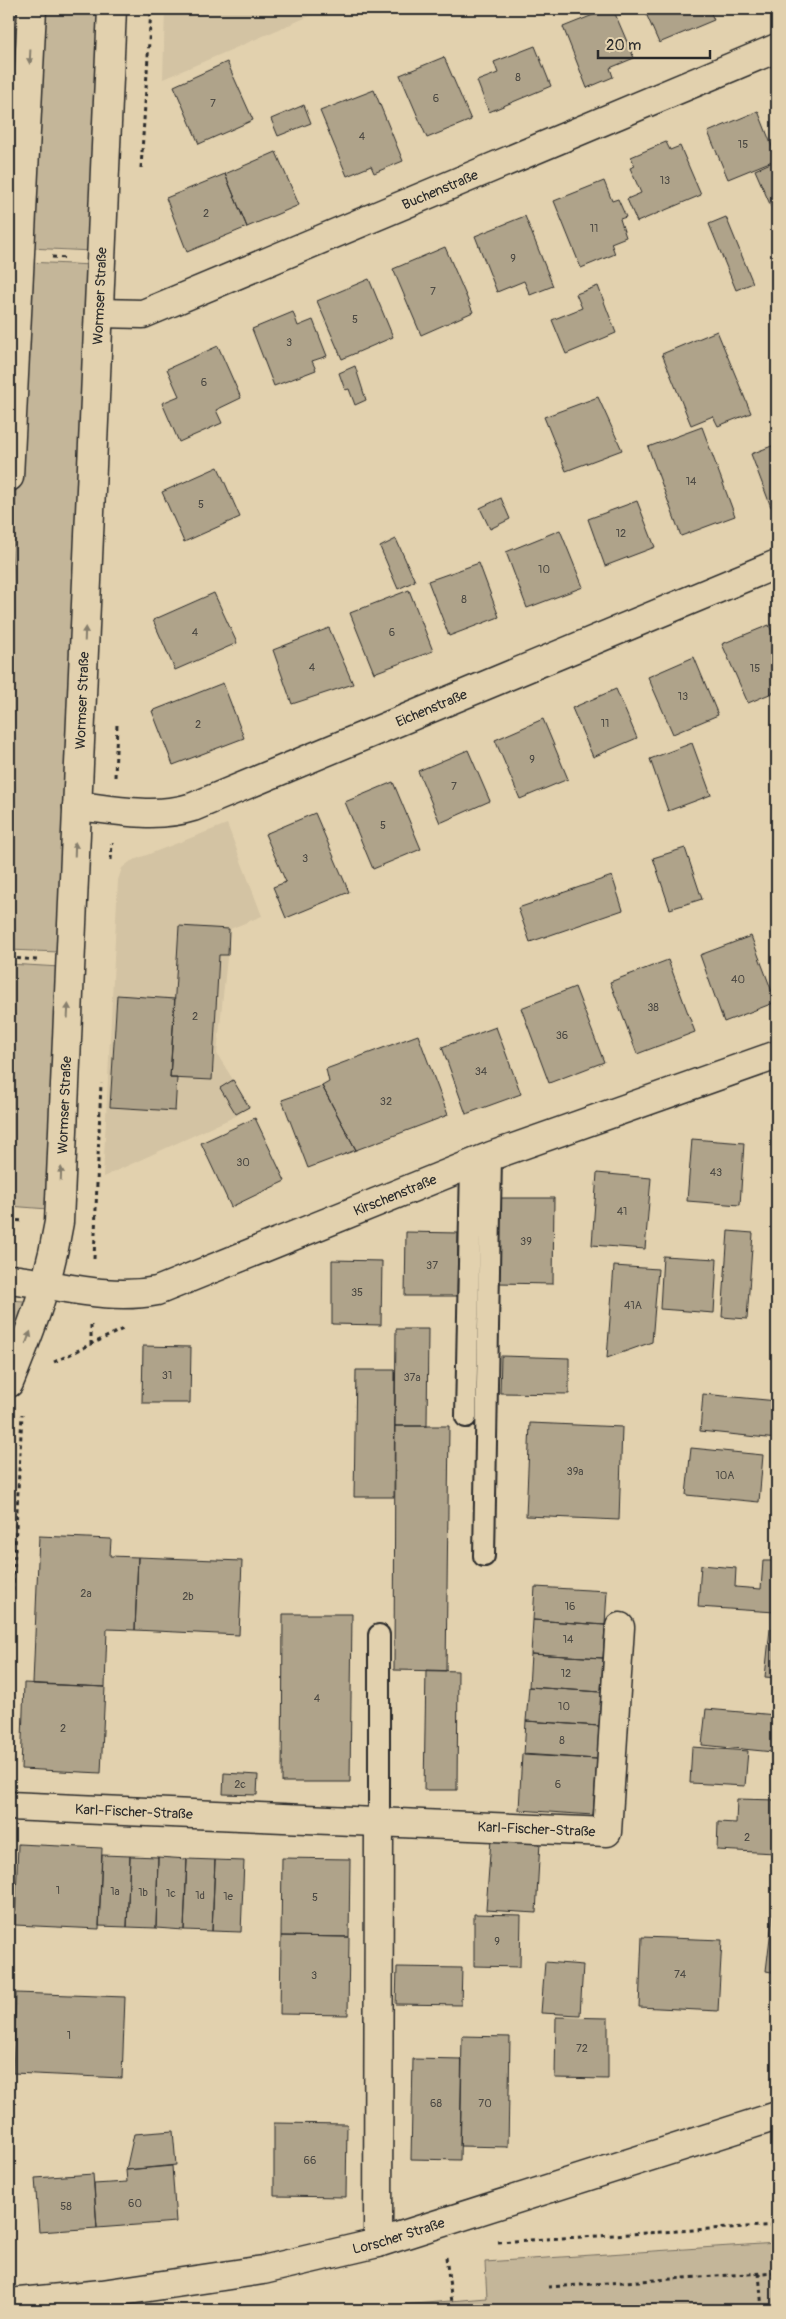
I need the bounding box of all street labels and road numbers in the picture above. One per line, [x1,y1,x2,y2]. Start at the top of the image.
street label: Buchenstraße [399,166,481,213]
street label: Wormser Straße [89,247,110,345]
street label: Wormser Straße [71,651,92,750]
street label: Eichenstraße [393,685,470,730]
street label: Wormser Straße [53,1056,75,1154]
street label: Kirschenstraße [351,1170,439,1219]
street label: Karl-Fischer-Straße [75,1800,193,1822]
street label: Karl-Fischer-Straße [477,1818,596,1840]
street label: Lorscher Straße [351,2214,447,2257]

